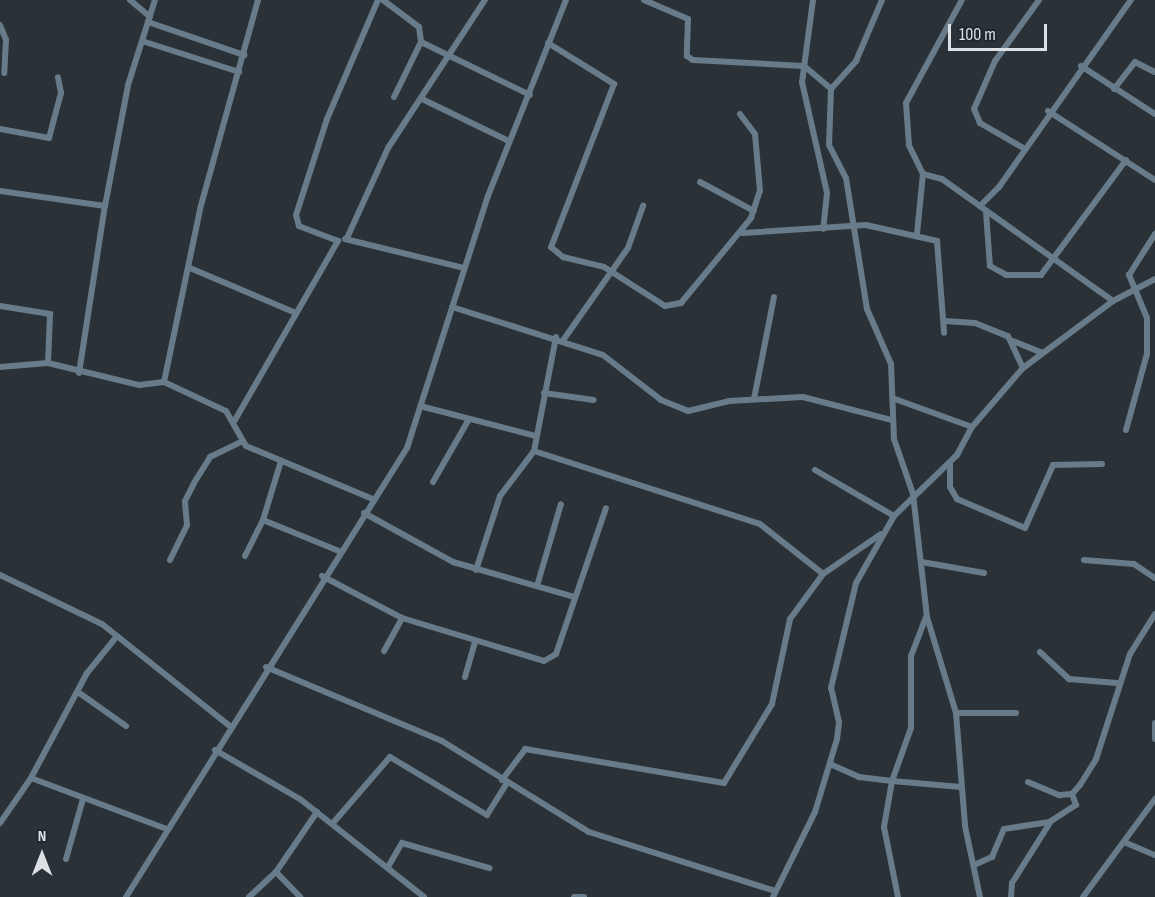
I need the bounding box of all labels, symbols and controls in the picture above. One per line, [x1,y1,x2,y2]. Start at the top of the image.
scale bar [951,12,1050,50]
text: 100 m [959,24,996,45]
north arrow [12,825,72,885]
text: N [38,827,46,846]

